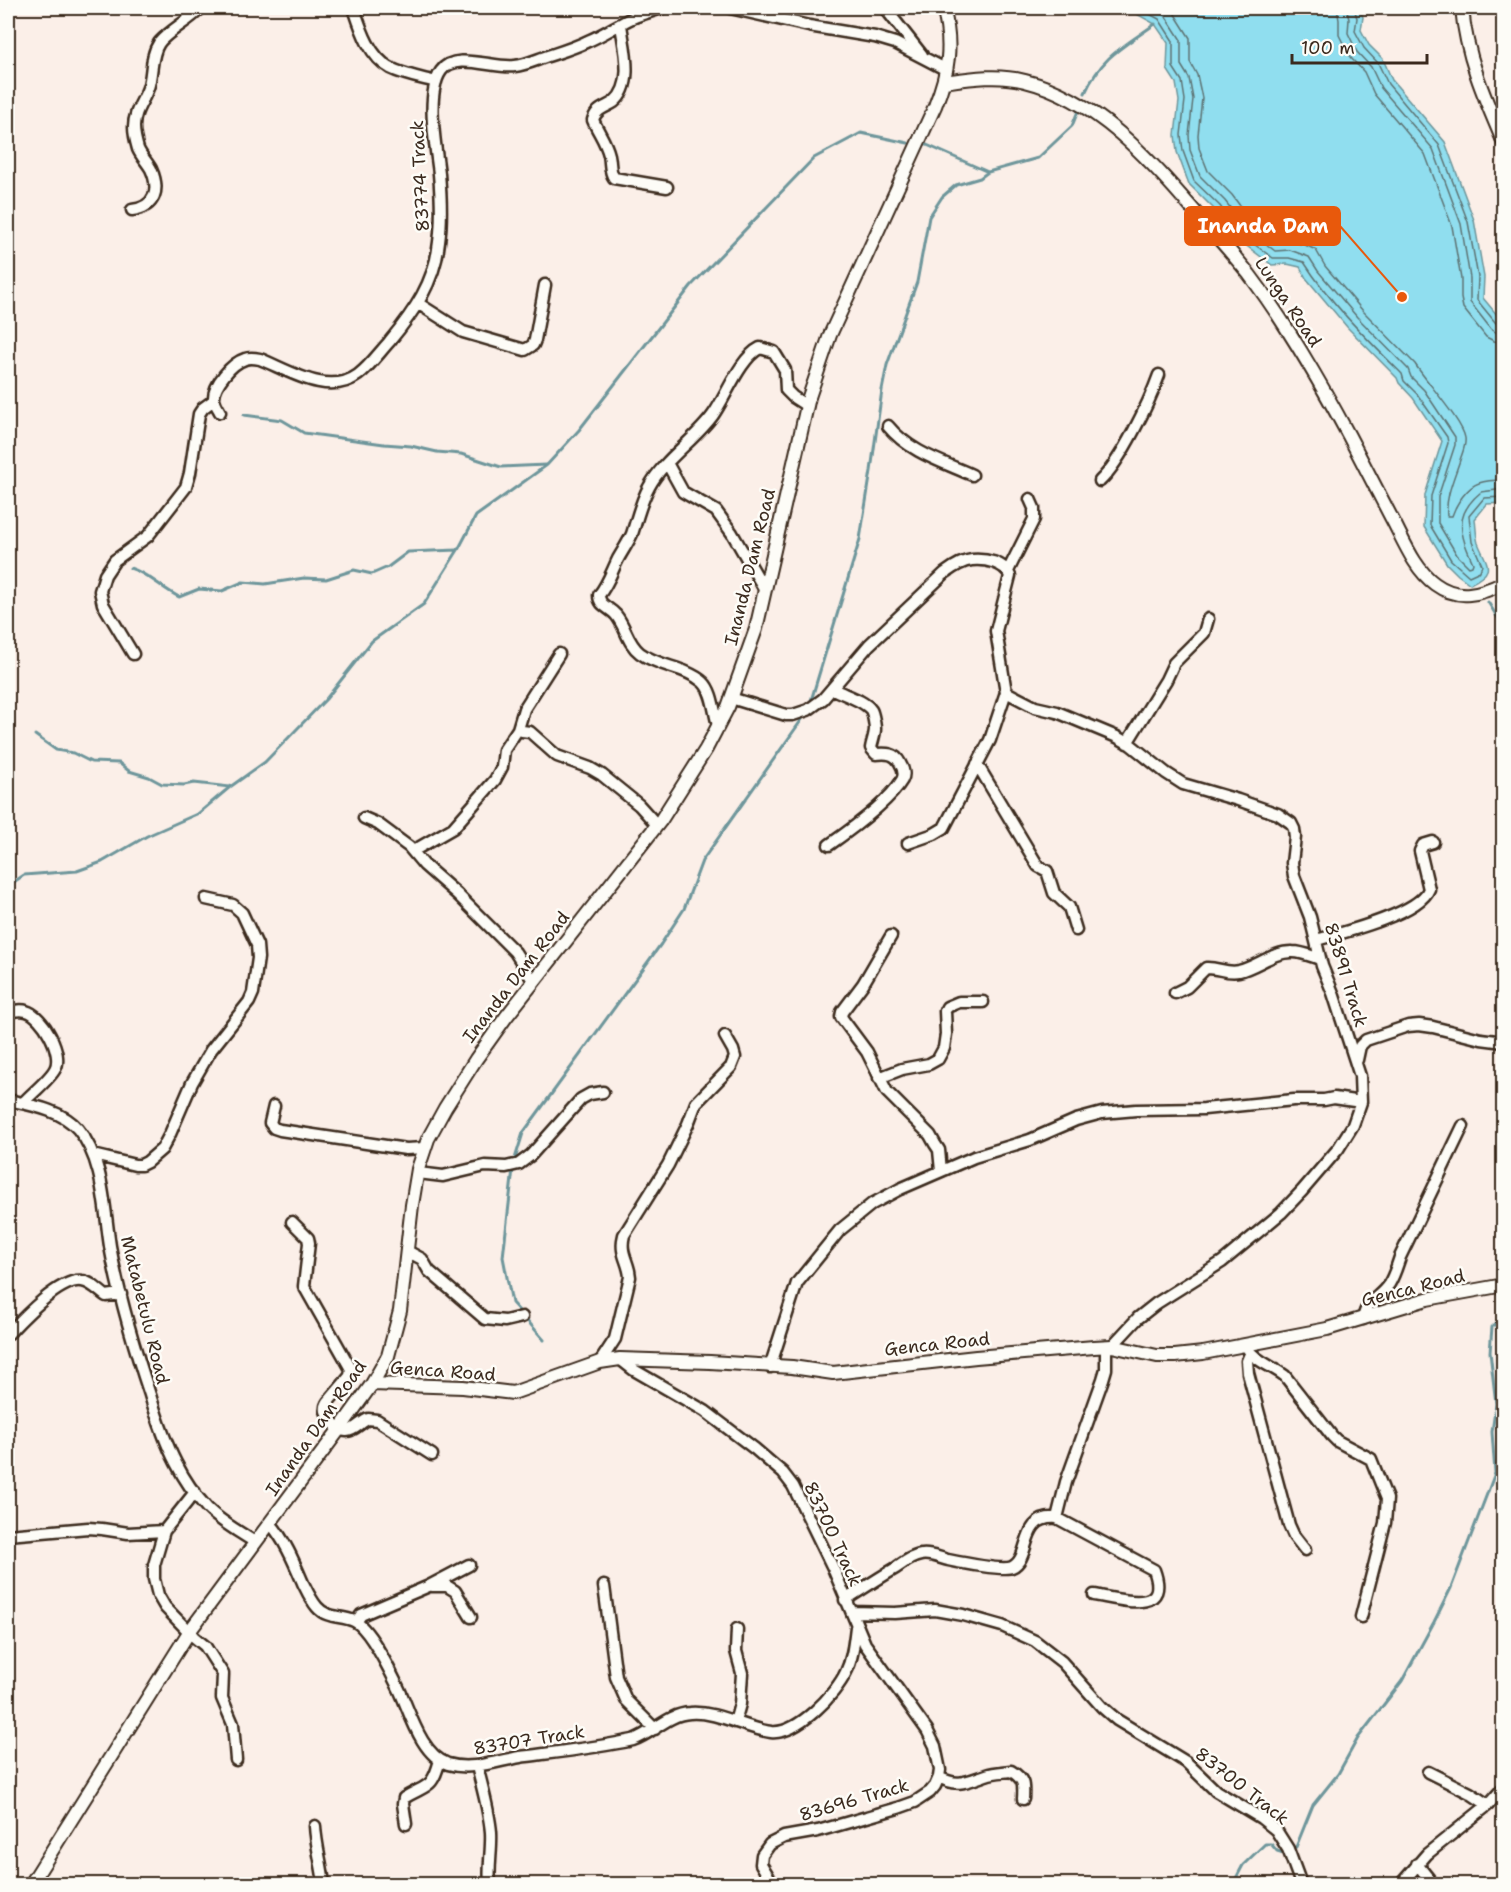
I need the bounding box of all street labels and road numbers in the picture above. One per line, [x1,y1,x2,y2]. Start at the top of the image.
street label: 83774 Track [405,120,435,232]
street label: Lunga Road [1249,252,1327,352]
street label: Inanda Dam Road [719,486,781,648]
street label: Inanda Dam Road [457,906,575,1048]
street label: 83891 Track [1319,920,1373,1030]
street label: Matabetulu Road [115,1233,175,1387]
street label: Genca Road [1359,1264,1467,1312]
street label: Genca Road [883,1327,991,1361]
street label: Inanda Dam Road [260,1355,372,1501]
street label: Genca Road [389,1355,497,1387]
street label: 83700 Track [798,1478,868,1590]
street label: 83707 Track [472,1719,586,1761]
street label: 83700 Track [1190,1742,1294,1830]
street label: 83696 Track [796,1773,912,1827]

